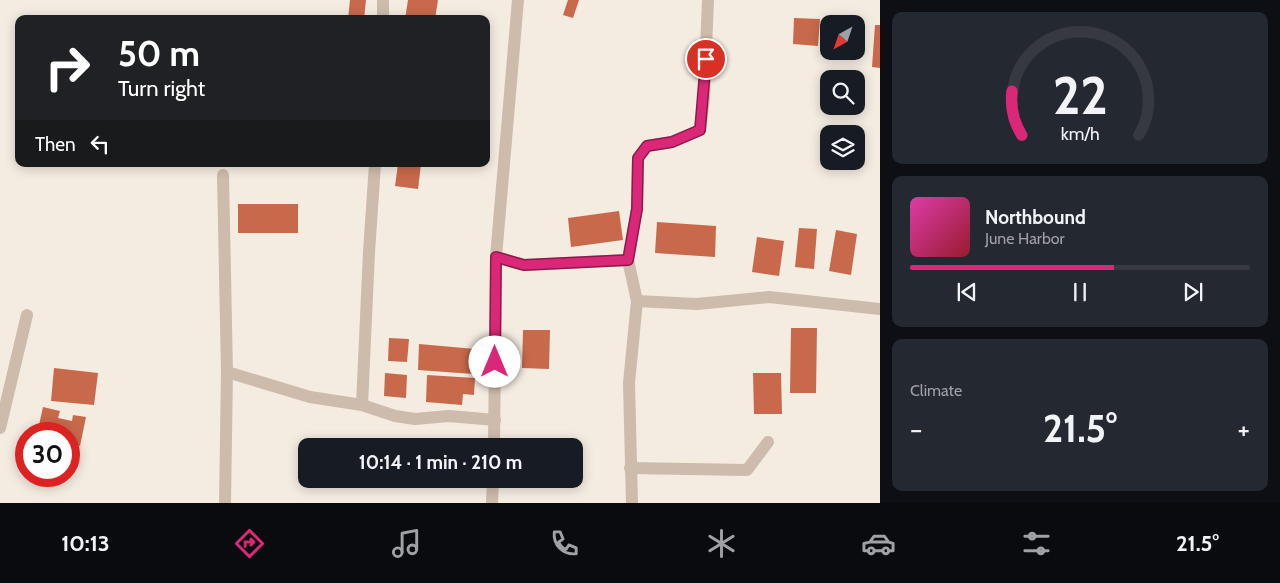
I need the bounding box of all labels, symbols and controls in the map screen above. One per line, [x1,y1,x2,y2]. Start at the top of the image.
north arrow [820,15,865,60]
map controls [820,15,865,170]
text: 50 m [118,32,200,75]
icon: right [35,35,100,100]
pin [685,38,727,80]
icon: arrive [692,45,720,73]
text: 22 [1052,64,1108,127]
button: search [820,70,865,115]
text: Turn right [118,75,205,102]
text: km/h [1060,123,1100,144]
button: layers [820,125,865,170]
icon: left [86,130,114,158]
text: Then [35,133,76,156]
text: Northbound [985,206,1086,229]
text: June Harbor [985,229,1065,248]
icon: previous [953,278,981,306]
icon: pause [1066,278,1094,306]
icon: next [1179,278,1207,306]
position arrow [468,335,520,387]
text: Climate [910,381,962,400]
text: 21.5° [1043,405,1117,452]
text: − [910,412,922,446]
text: + [1238,412,1250,446]
speed limit sign: 30 [15,422,80,487]
text: 10:14 · 1 min · 210 m [359,451,522,474]
icon: directions [232,526,267,561]
icon: music [389,526,424,561]
icon: phone [547,526,582,561]
icon: climate [704,526,739,561]
icon: car [861,526,896,561]
icon: filters [1019,526,1054,561]
text: 10:13 [61,530,110,557]
text: 21.5° [1176,530,1219,557]

